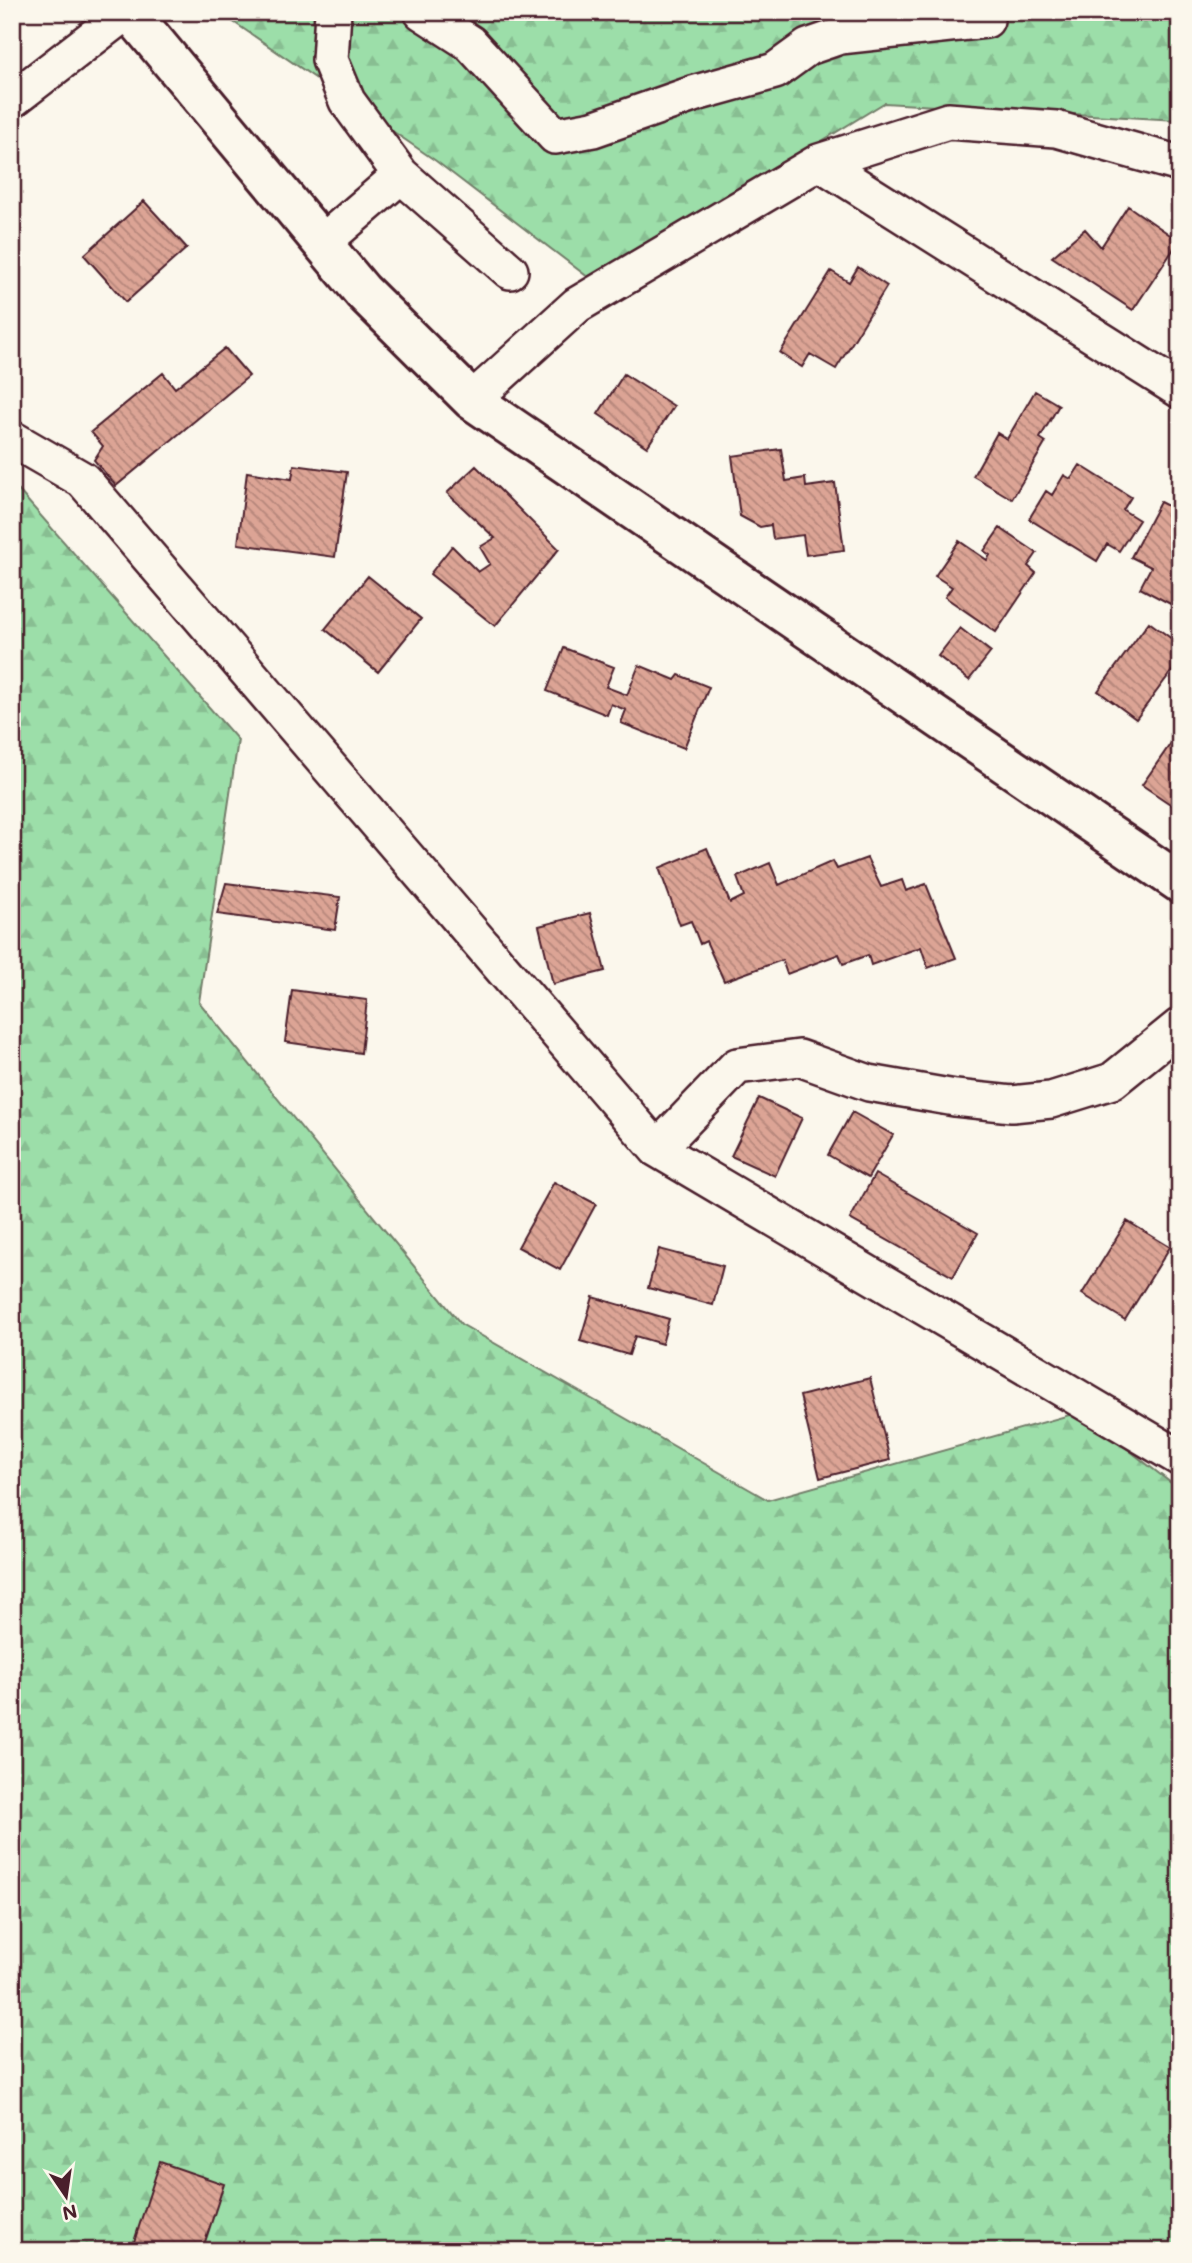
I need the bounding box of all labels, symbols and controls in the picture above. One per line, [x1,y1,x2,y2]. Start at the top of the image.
north arrow [32,2162,102,2232]
text: N [60,2199,80,2227]

